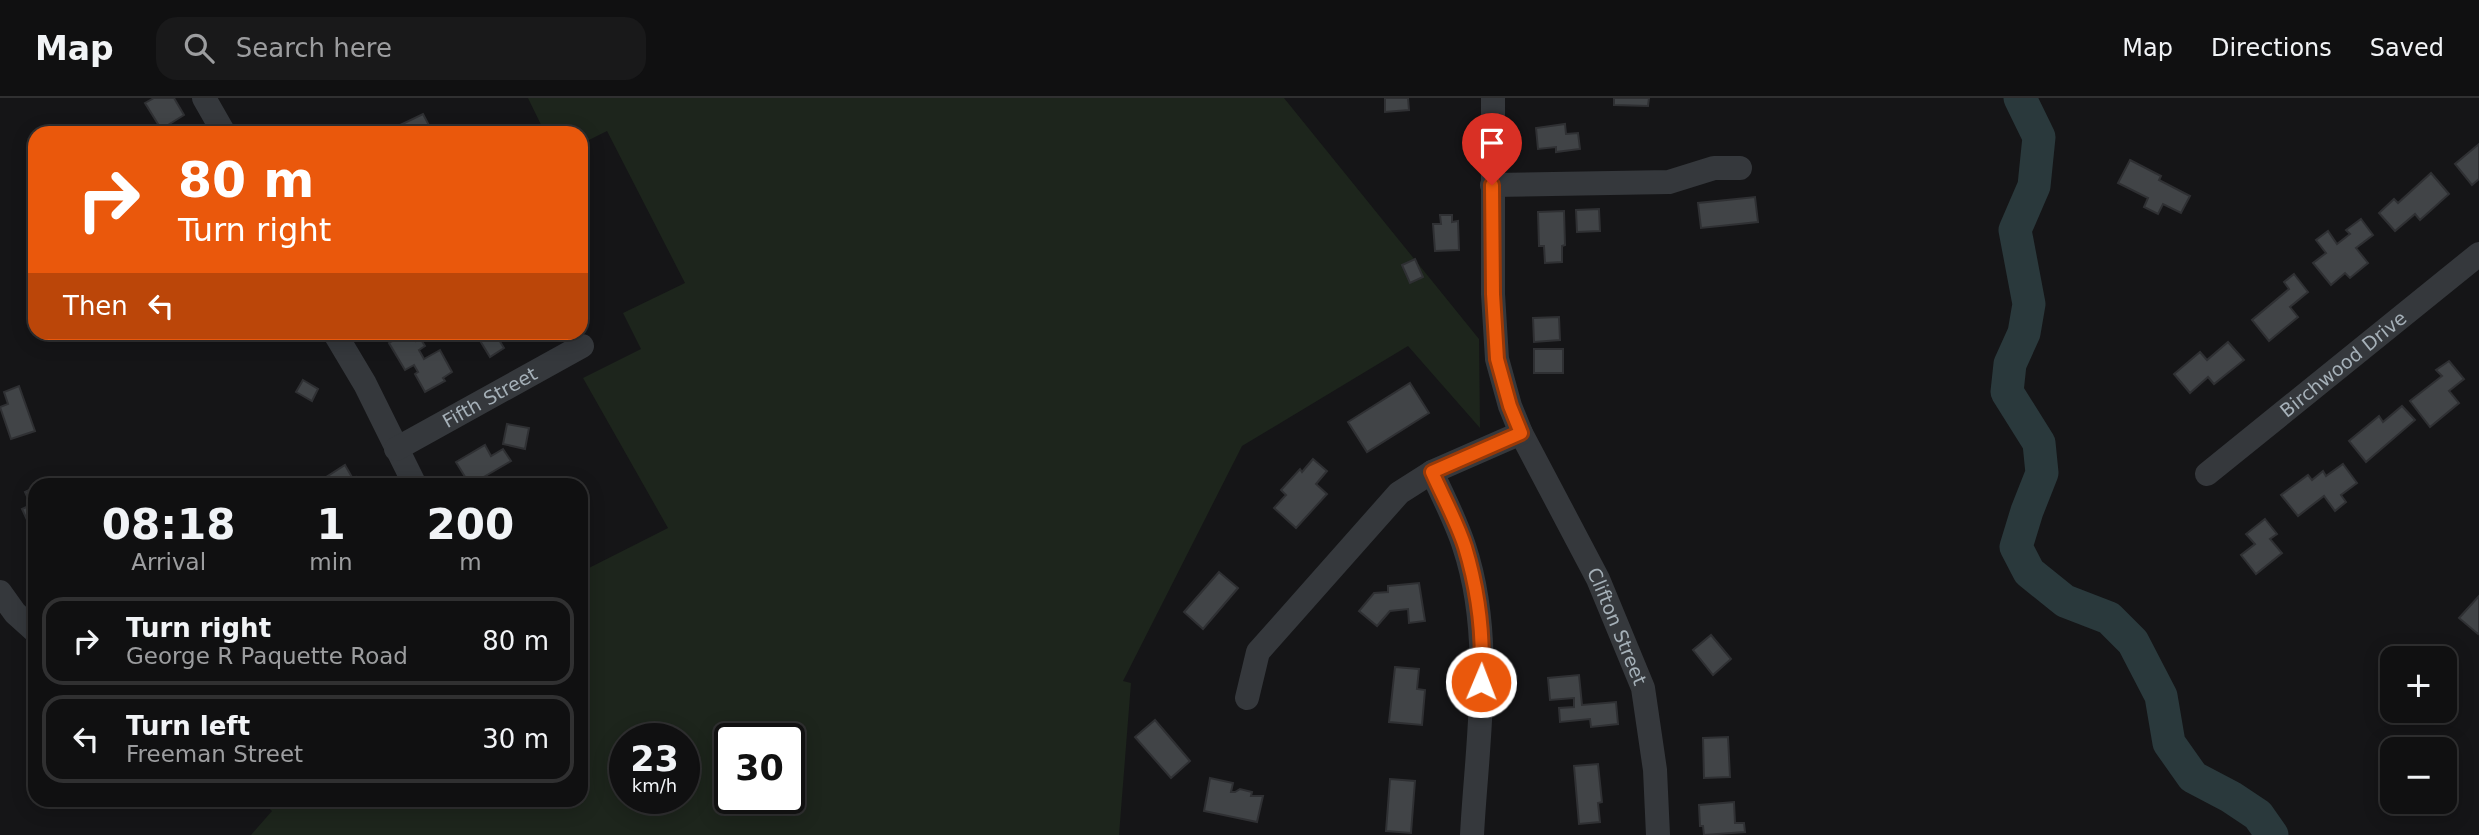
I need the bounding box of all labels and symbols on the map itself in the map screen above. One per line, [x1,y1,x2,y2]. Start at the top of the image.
pin [1462,113,1522,185]
street label: Birchwood Drive [2276,306,2411,421]
street label: Fifth Street [439,362,541,432]
street label: Clifton Street [1583,564,1651,688]
position arrow [1444,645,1518,719]
speed limit sign: 30 [714,723,805,814]

